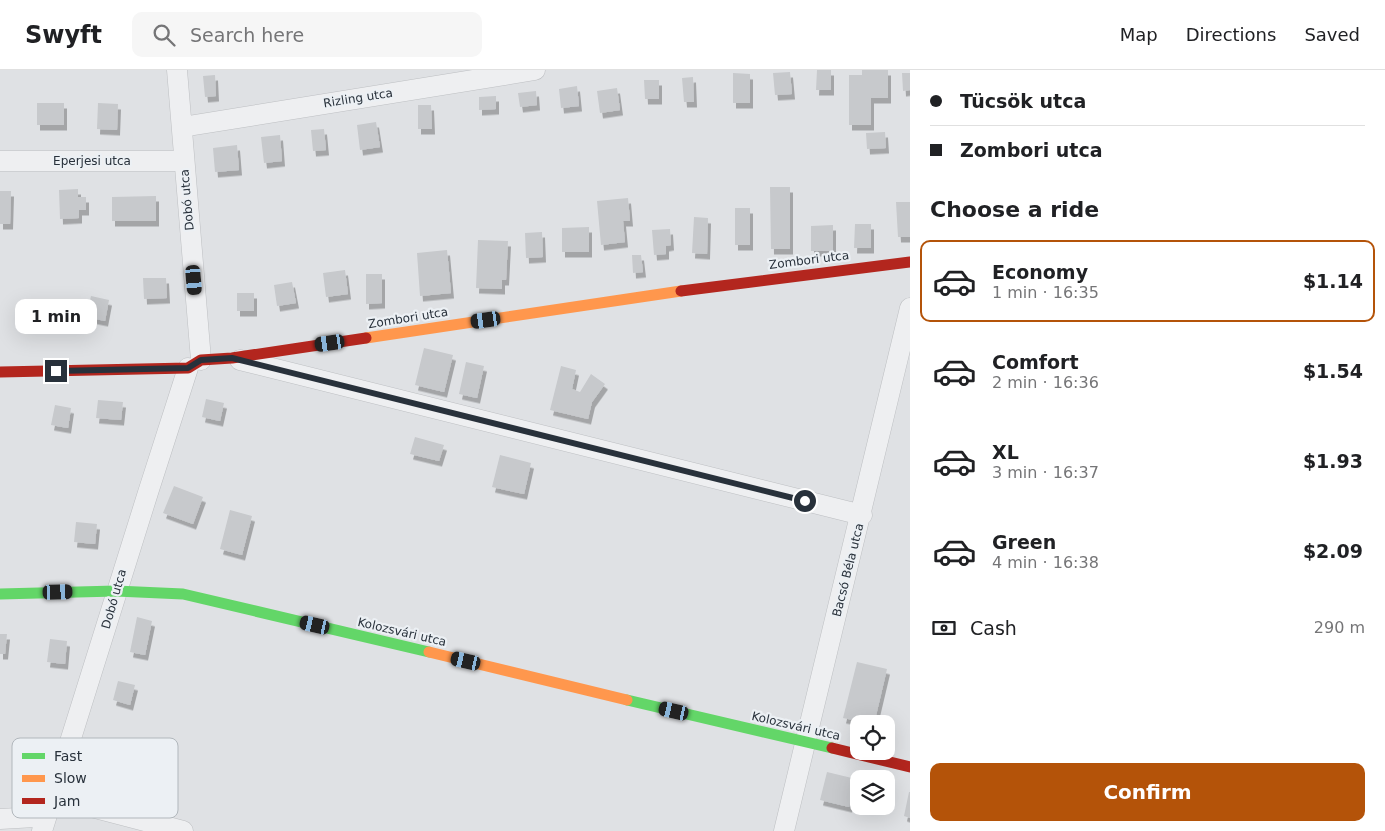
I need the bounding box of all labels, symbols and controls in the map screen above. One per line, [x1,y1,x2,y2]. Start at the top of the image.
search box [132,12,482,57]
text: Swyft [25,21,102,49]
icon: search [150,21,178,49]
text: Search here [190,24,304,46]
text: Map [1120,24,1158,45]
text: Directions [1186,24,1276,45]
text: Saved [1304,24,1360,45]
street label: Rizling utca [322,86,394,110]
text: Tücsök utca [960,90,1086,112]
text: Zombori utca [960,139,1102,161]
street label: Eperjesi utca [53,154,131,168]
street label: Dobó utca [177,169,197,231]
text: Choose a ride [930,197,1099,222]
street label: Zombori utca [768,248,850,272]
icon: car [932,259,977,304]
text: Economy [992,261,1088,283]
car [185,264,202,296]
text: $1.14 [1303,270,1363,292]
text: 1 min · 16:35 [992,283,1099,302]
callout: 1 min [15,298,97,334]
street label: Zombori utca [367,305,449,331]
text: 1 min [31,307,81,326]
car [470,310,501,330]
car [314,333,345,353]
icon: car [932,349,977,394]
text: Comfort [992,351,1079,373]
route end [45,360,67,382]
text: $1.54 [1303,360,1363,382]
text: 2 min · 16:36 [992,373,1099,392]
icon: car [932,439,977,484]
text: XL [992,441,1019,463]
text: $1.93 [1303,450,1363,472]
text: 3 min · 16:37 [992,463,1099,482]
route start [794,490,816,512]
street label: Bacsó Béla utca [830,522,866,618]
icon: car [932,529,977,574]
text: Green [992,531,1056,553]
text: $2.09 [1303,540,1363,562]
text: 4 min · 16:38 [992,553,1099,572]
street label: Dobó utca [99,567,129,631]
car [42,584,73,600]
car [298,614,331,636]
icon: cash [930,614,958,642]
street label: Kolozsvári utca [356,615,448,649]
text: Cash [970,617,1017,639]
text: 290 m [1314,618,1365,637]
car [449,650,482,672]
car [657,700,690,722]
street label: Kolozsvári utca [750,709,842,743]
map controls [850,715,895,815]
button: locate [850,715,895,760]
legend [12,738,178,818]
text: Fast [54,748,83,764]
button: Confirm [930,763,1365,821]
text: Slow [54,770,87,786]
button: layers [850,770,895,815]
text: Jam [53,793,80,809]

